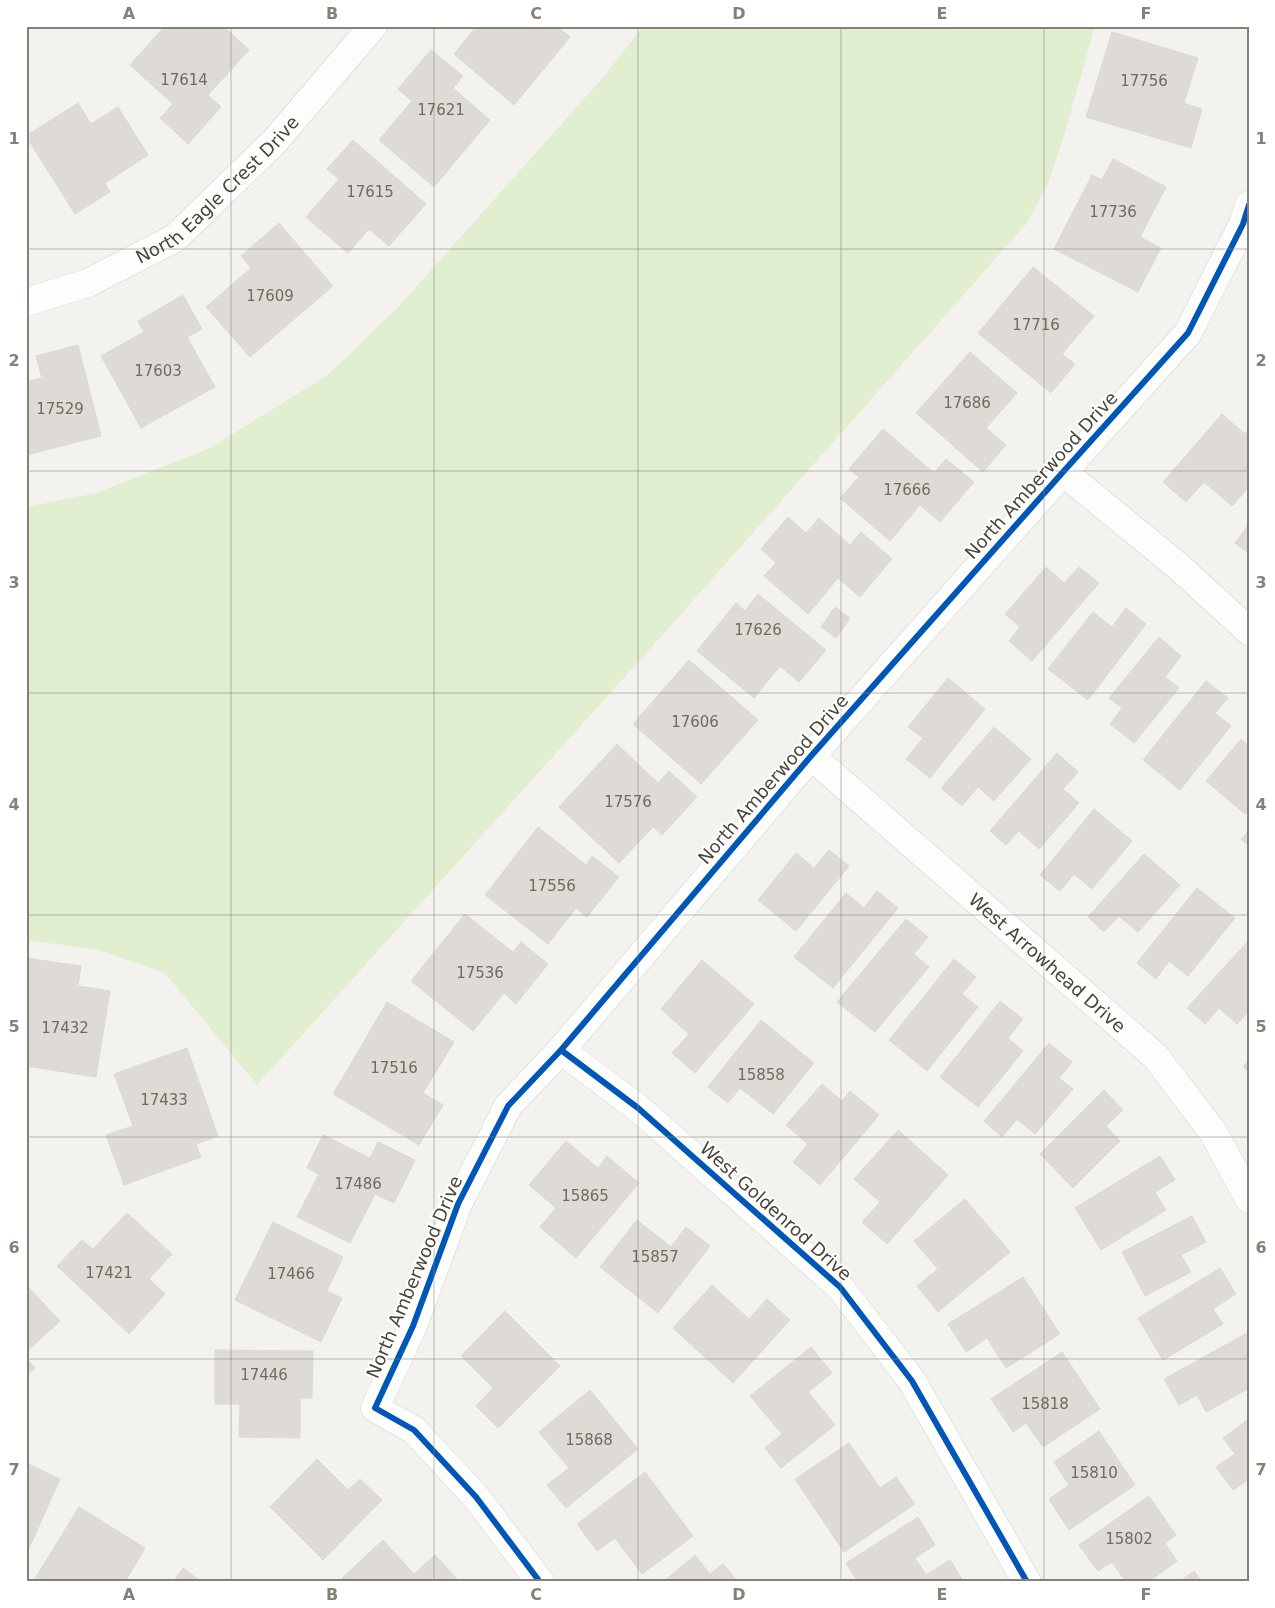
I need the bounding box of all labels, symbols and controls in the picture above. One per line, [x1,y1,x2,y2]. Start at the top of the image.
text: A [123,4,136,23]
text: B [326,4,338,23]
text: C [530,4,542,23]
text: D [732,4,746,23]
text: E [937,4,947,23]
text: F [1141,4,1151,23]
house number: 17614 [160,71,208,89]
house number: 17756 [1120,72,1168,90]
house number: 17621 [417,101,465,119]
street label: North Eagle Crest Drive [132,111,303,267]
text: 1 [8,129,20,148]
text: 1 [1255,129,1267,148]
house number: 17615 [346,183,394,201]
house number: 17736 [1089,203,1137,221]
house number: 17609 [246,287,294,305]
house number: 17716 [1012,316,1060,334]
text: 2 [8,351,20,370]
text: 2 [1255,351,1267,370]
house number: 17603 [134,362,182,380]
street label: North Amberwood Drive [960,387,1122,563]
house number: 17686 [943,394,991,412]
house number: 17529 [36,400,84,418]
house number: 17666 [883,481,931,499]
text: 3 [8,573,20,592]
text: 3 [1255,573,1267,592]
house number: 17626 [734,621,782,639]
street label: North Amberwood Drive [694,690,852,868]
house number: 17606 [671,713,719,731]
house number: 17576 [604,793,652,811]
text: 4 [8,795,20,814]
text: 4 [1255,795,1267,814]
house number: 17556 [528,877,576,895]
street label: West Arrowhead Drive [965,888,1130,1036]
house number: 17536 [456,964,504,982]
text: 5 [8,1017,20,1036]
text: 5 [1255,1017,1267,1036]
house number: 17432 [41,1019,89,1037]
house number: 17516 [370,1059,418,1077]
house number: 15858 [737,1066,785,1084]
house number: 17433 [140,1091,188,1109]
street label: West Goldenrod Drive [696,1137,856,1285]
street label: North Amberwood Drive [362,1173,466,1381]
house number: 17486 [334,1175,382,1193]
house number: 15865 [561,1187,609,1205]
text: 6 [8,1238,20,1257]
text: 6 [1255,1238,1267,1257]
house number: 15857 [631,1248,679,1266]
house number: 17421 [85,1264,133,1282]
house number: 17466 [267,1265,315,1283]
house number: 17446 [240,1366,288,1384]
house number: 15818 [1021,1395,1069,1413]
house number: 15868 [565,1431,613,1449]
text: 7 [8,1460,20,1479]
text: 7 [1255,1460,1267,1479]
house number: 15810 [1070,1464,1118,1482]
house number: 15802 [1105,1530,1153,1548]
text: A [123,1585,136,1604]
text: B [326,1585,338,1604]
text: C [530,1585,542,1604]
text: D [732,1585,746,1604]
text: E [937,1585,947,1604]
text: F [1141,1585,1151,1604]

